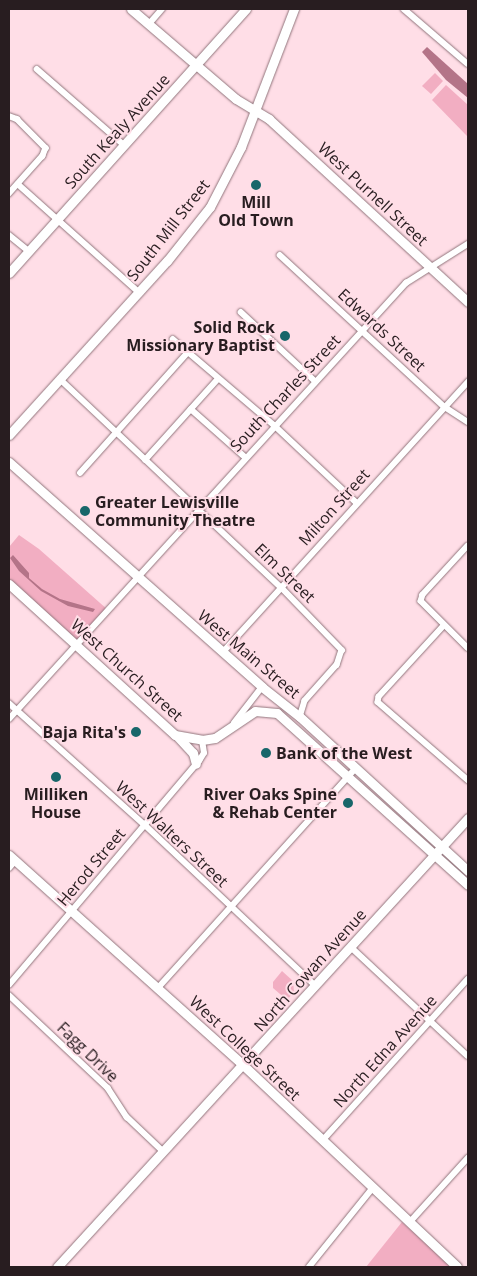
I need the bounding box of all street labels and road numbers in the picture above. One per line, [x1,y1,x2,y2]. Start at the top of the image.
street label: South Kealy Avenue [61,70,173,192]
street label: West Purnell Street [314,138,432,250]
street label: South Mill Street [122,176,214,284]
street label: Edwards Street [334,285,430,375]
street label: South Charles Street [226,331,344,455]
street label: Milton Street [295,465,373,549]
street label: Elm Street [251,539,319,607]
street label: West Main Street [194,606,304,702]
street label: West Church Street [67,615,187,725]
street label: West Walters Street [112,777,232,891]
street label: Herod Street [53,824,129,910]
street label: North Cowan Avenue [250,905,370,1035]
street label: North Edna Avenue [329,991,441,1111]
street label: West College Street [186,992,304,1104]
street label: Fagg Drive [53,1018,123,1086]

